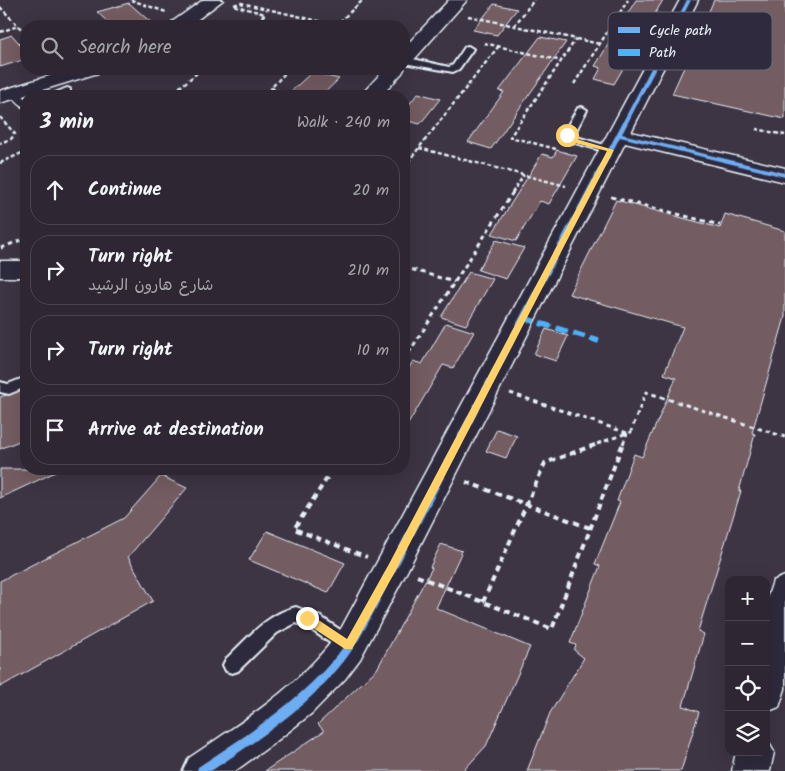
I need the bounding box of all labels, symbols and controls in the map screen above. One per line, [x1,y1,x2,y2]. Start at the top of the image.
legend [608,12,772,70]
search box [20,20,410,75]
text: Cycle path [649,20,712,42]
text: Search here [78,33,172,63]
icon: search [38,34,66,62]
text: Path [649,42,676,64]
text: 3 min [40,106,94,139]
text: Walk · 240 m [297,110,390,135]
route start [556,124,579,147]
text: Continue [88,175,161,205]
icon: ahead [41,176,69,204]
text: 20 m [353,178,389,203]
text: Turn right [88,242,173,272]
icon: right [41,256,69,284]
text: 210 m [348,258,389,283]
text: شارع هارون الرشيد [88,273,213,298]
text: Turn right [88,335,173,365]
icon: right [41,336,69,364]
text: 10 m [357,338,389,363]
text: Arrive at destination [88,415,264,445]
icon: arrive [41,416,69,444]
map controls [725,576,770,756]
button: + [725,576,770,621]
route end [296,607,319,630]
button: − [725,621,770,666]
button: locate [725,666,770,711]
button: layers [725,711,770,756]

